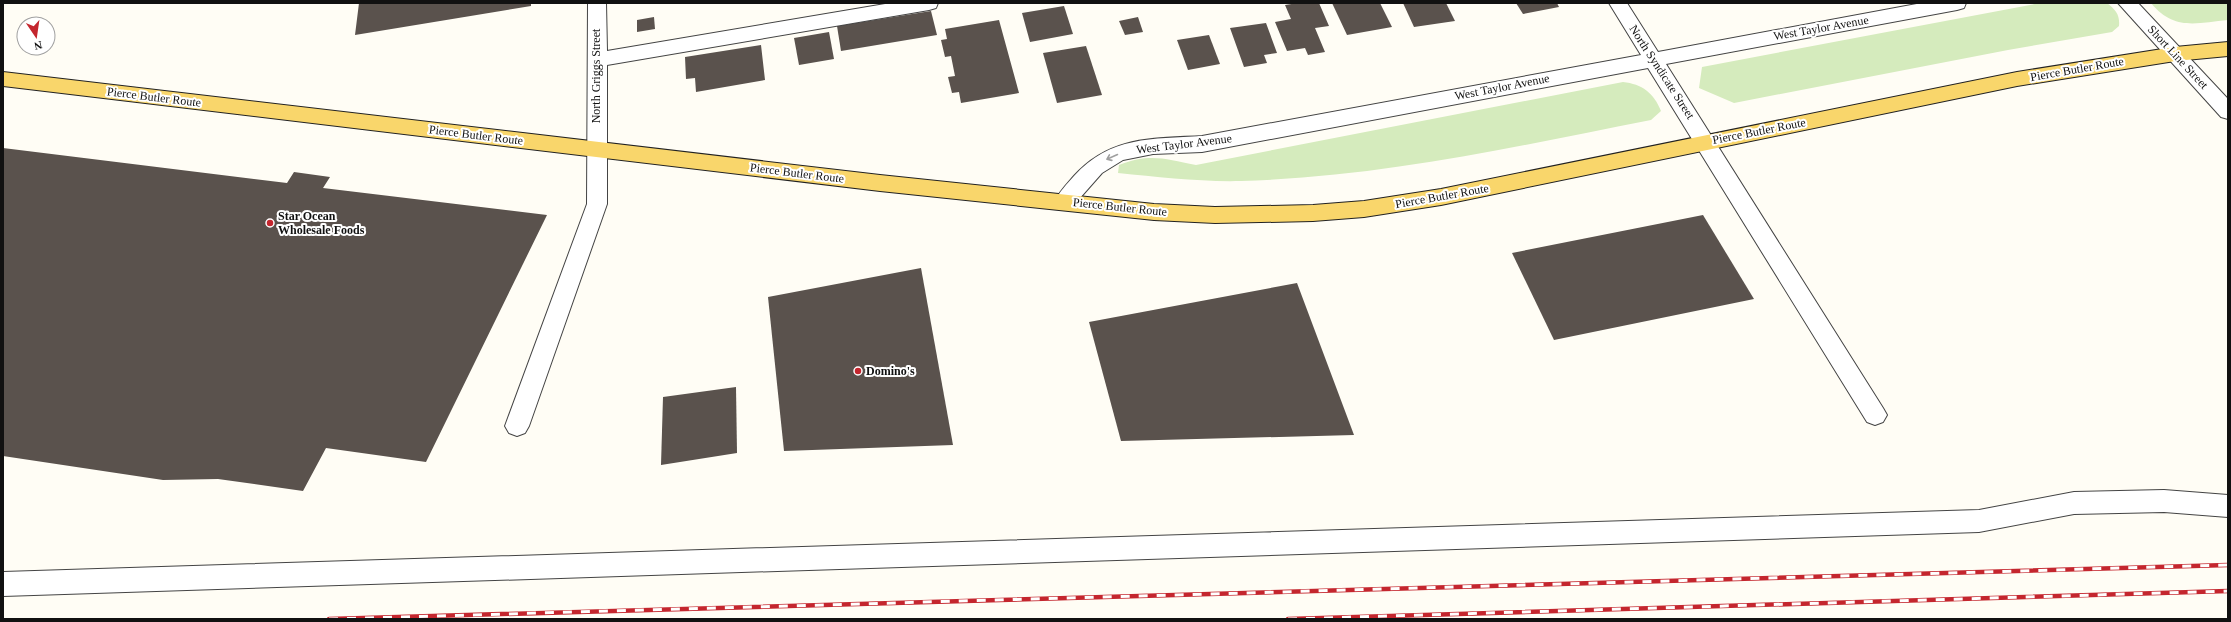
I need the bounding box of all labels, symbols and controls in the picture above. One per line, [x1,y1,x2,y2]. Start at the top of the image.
street label: West Taylor Avenue [1772,13,1870,43]
north arrow [16,16,56,56]
street label: North Syndicate Street [1626,22,1698,122]
street label: Short Line Street [2145,22,2212,92]
street label: North Griggs Street [589,28,603,123]
text: N [33,39,43,52]
street label: Pierce Butler Route [2029,54,2125,84]
street label: West Taylor Avenue [1453,71,1551,103]
street label: Pierce Butler Route [106,84,202,110]
street label: Pierce Butler Route [1711,115,1807,147]
street label: Pierce Butler Route [428,122,524,148]
street label: West Taylor Avenue [1135,131,1233,157]
one-way arrow [1107,153,1119,161]
street label: Pierce Butler Route [749,160,845,186]
street label: Pierce Butler Route [1394,181,1490,211]
street label: Pierce Butler Route [1072,195,1168,219]
place label: Star Ocean Wholesale Foods [278,209,365,237]
marker: Star Ocean Wholesale Foods [265,218,275,228]
place label: Domino's [866,364,915,378]
marker: Domino's [853,366,863,376]

